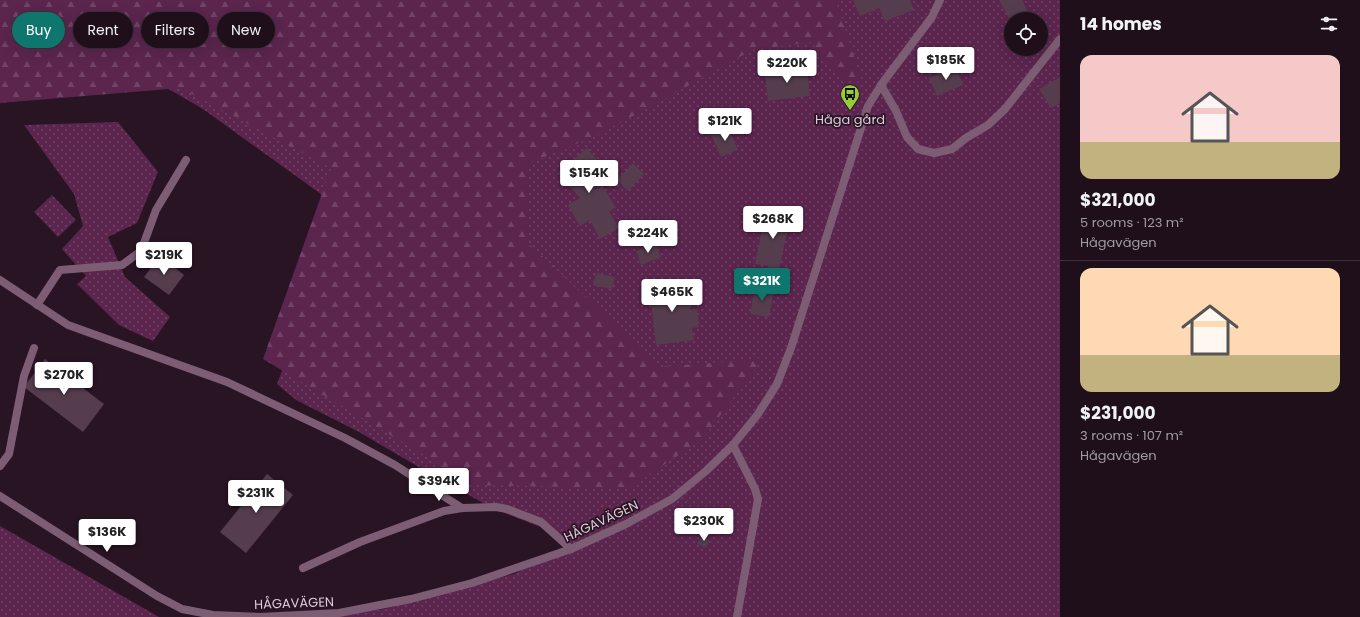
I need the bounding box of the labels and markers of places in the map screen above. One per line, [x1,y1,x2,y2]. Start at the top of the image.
pin: $185K [918,47,974,81]
pin: $220K [759,50,815,84]
bus stop icon: Håga gård [839,83,861,111]
pin: $121K [697,108,753,142]
place label: Håga gård [815,110,885,129]
pin: $154K [561,160,617,194]
pin: $268K [745,206,801,240]
pin: $224K [620,220,676,254]
pin: $219K [136,242,192,276]
pin: $321K [734,268,790,302]
pin: $465K [644,279,700,313]
pin: $270K [36,362,92,396]
pin: $394K [411,468,467,502]
pin: $231K [228,480,284,514]
pin: $230K [676,508,732,542]
pin: $136K [79,519,135,553]

